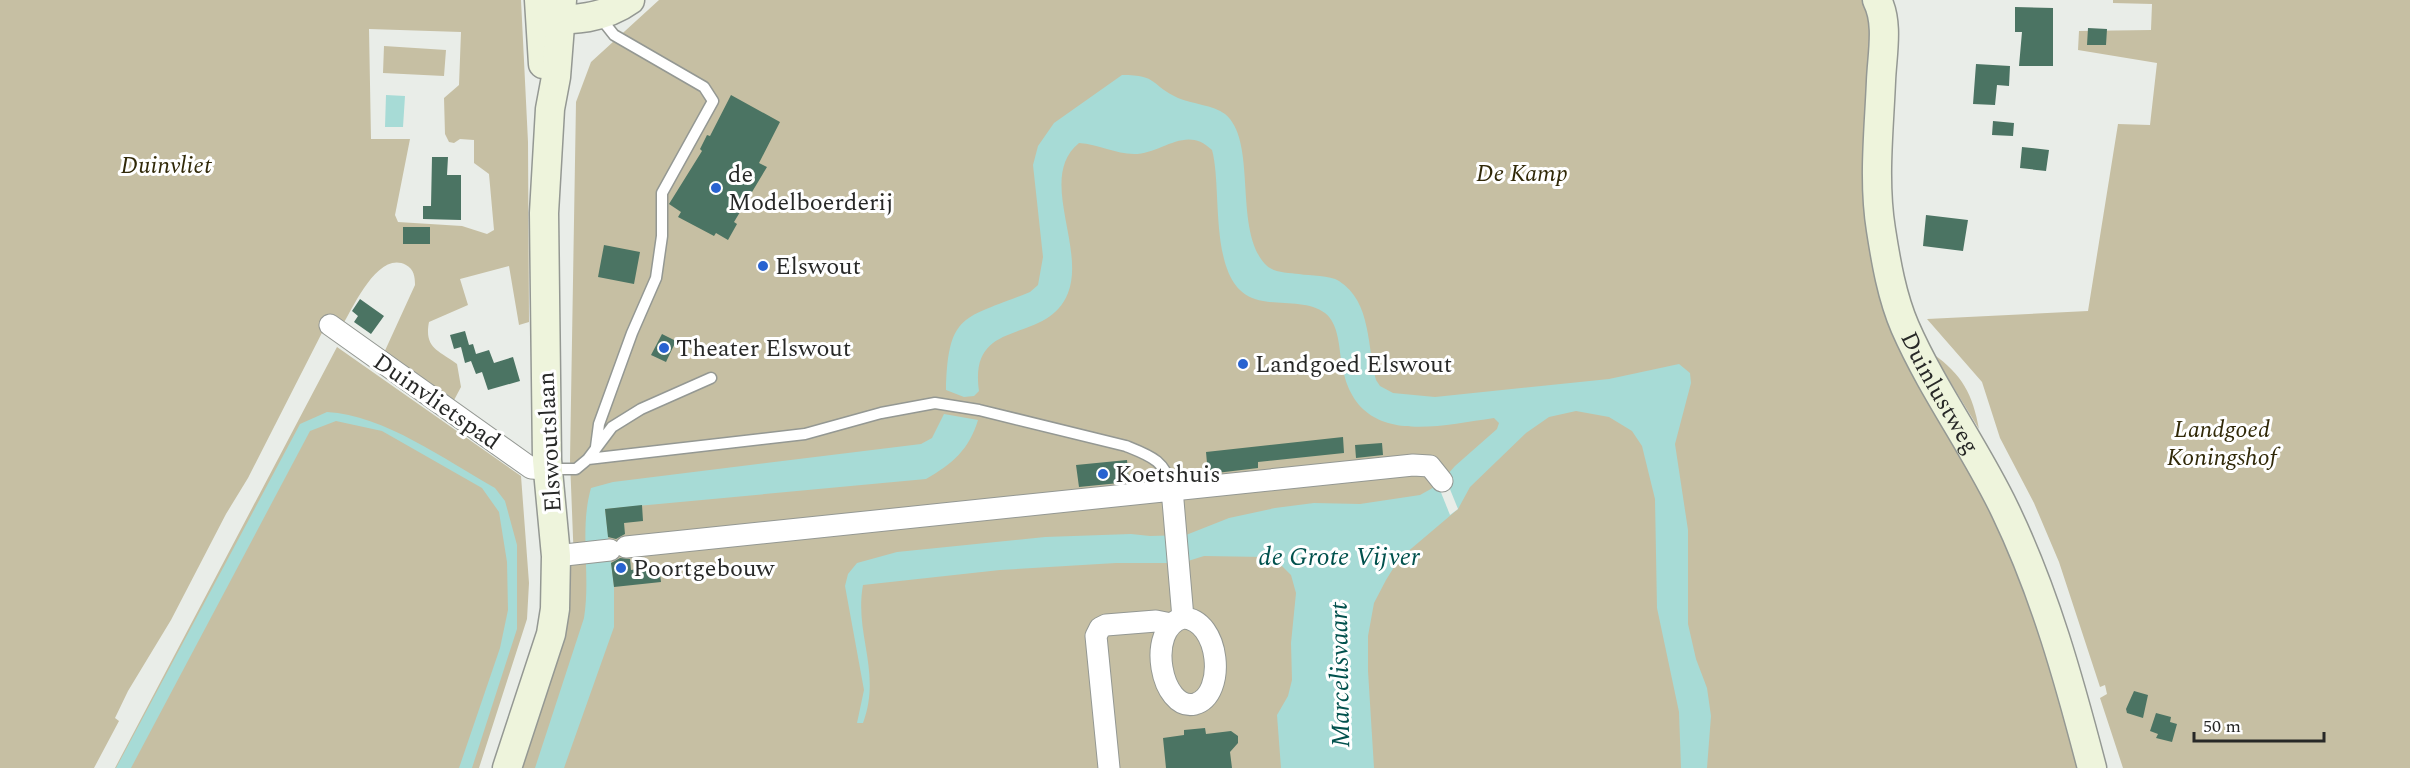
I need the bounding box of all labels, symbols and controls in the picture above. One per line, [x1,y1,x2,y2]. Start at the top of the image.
park label: Duinvliet [120,148,212,184]
park label: De Kamp [1476,156,1568,192]
place label: de Modelboerderij [728,157,894,221]
marker: de Modelboerderij [709,181,723,195]
place label: Elswout [775,249,861,285]
marker: Elswout [756,259,770,273]
street label: Duinlustweg [1890,326,1988,461]
place label: Theater Elswout [676,331,851,367]
marker: Theater Elswout [657,341,671,355]
street label: Duinvlietspad [365,344,508,459]
place label: Landgoed Elswout [1255,347,1452,383]
marker: Landgoed Elswout [1236,357,1250,371]
street label: Elswoutslaan [528,371,572,513]
park label: Landgoed Koningshof [2167,412,2282,476]
place label: Koetshuis [1115,457,1221,493]
marker: Koetshuis [1096,467,1110,481]
water label: de Grote Vijver [1258,537,1421,577]
place label: Poortgebouw [633,551,775,587]
marker: Poortgebouw [614,561,628,575]
water label: Marcelisvaart [1319,601,1361,748]
scale bar [2194,705,2324,743]
text: 50 m [2203,713,2241,740]

